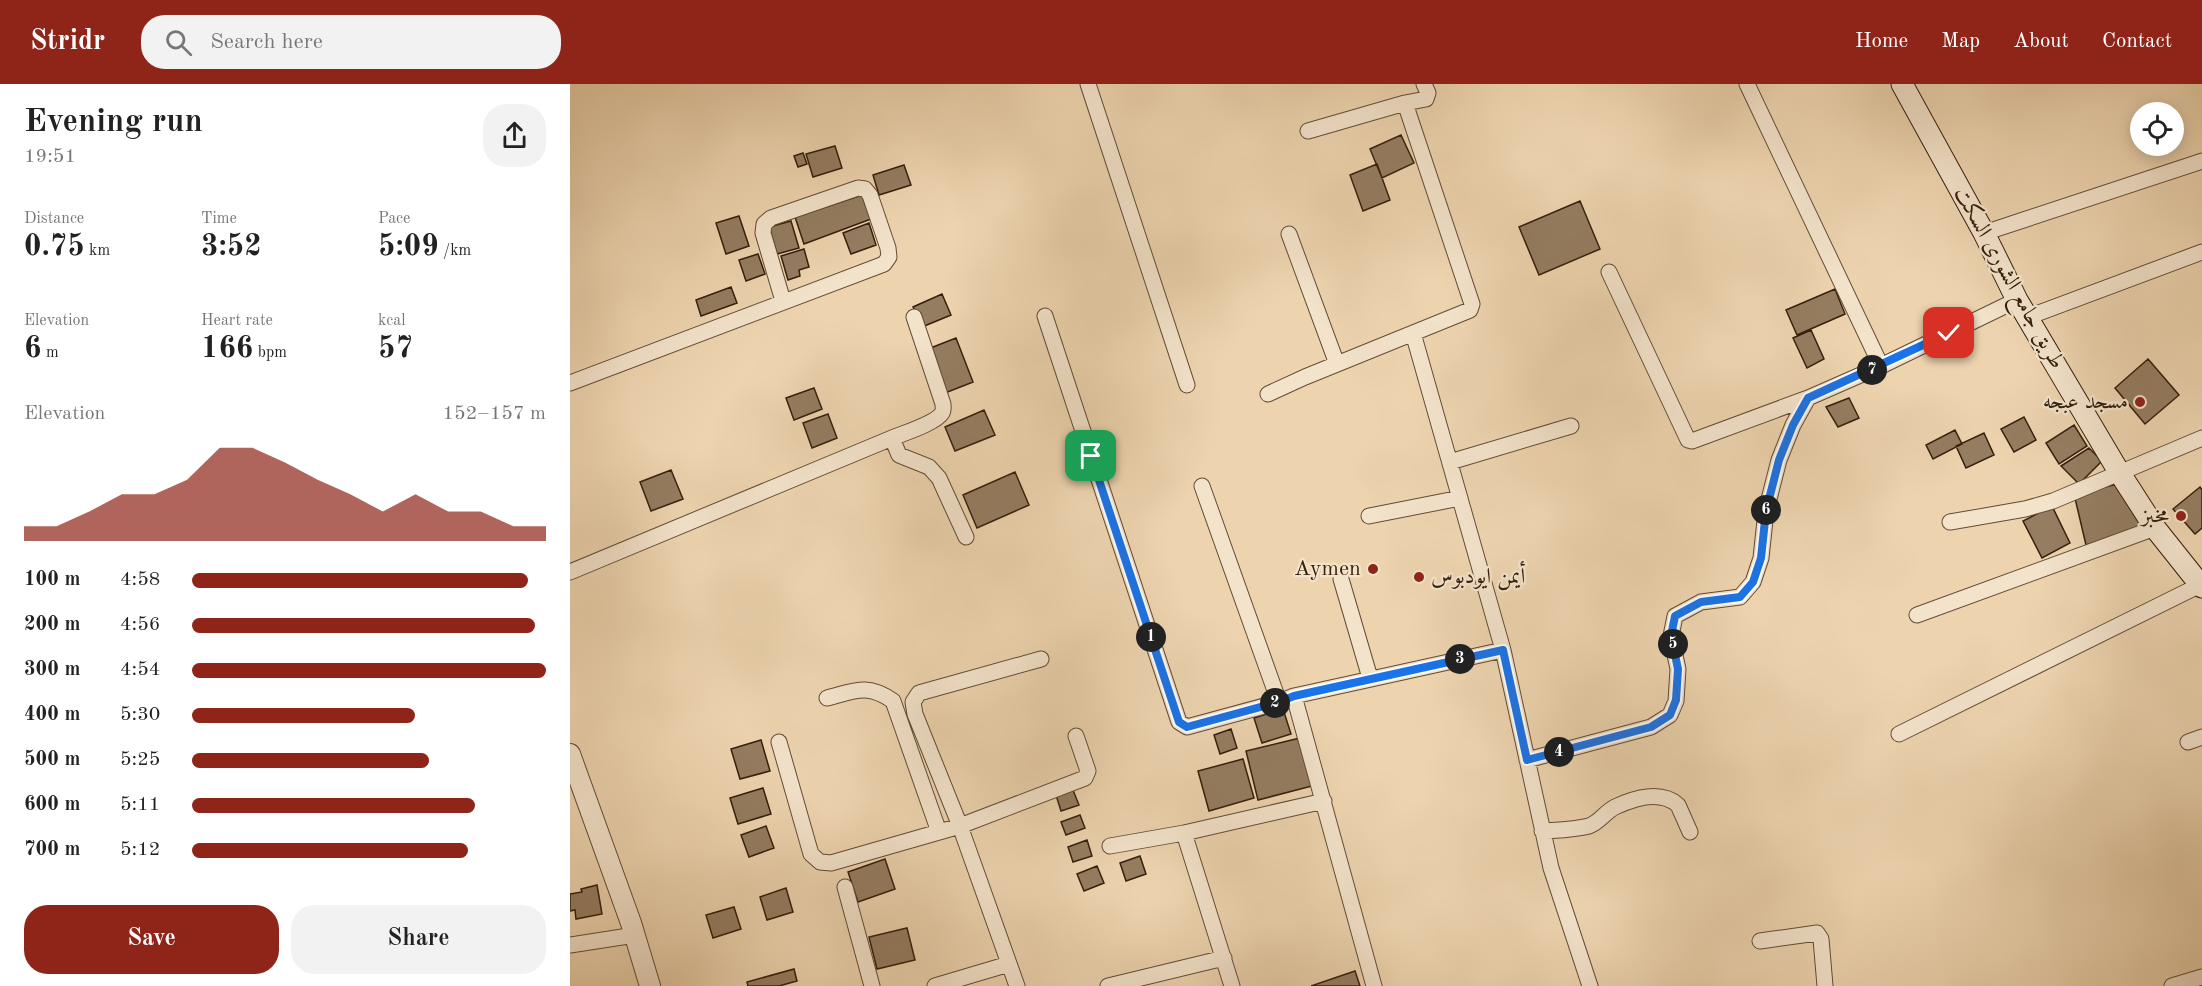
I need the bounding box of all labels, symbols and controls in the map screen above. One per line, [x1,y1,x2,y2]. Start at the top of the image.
search box [141,15,561,69]
icon: search [162,26,195,59]
text: Stridr [30,28,105,56]
text: Search here [210,31,323,53]
text: Home [1855,31,1908,52]
text: Map [1941,31,1980,52]
text: About [2013,31,2069,52]
text: Contact [2102,31,2172,52]
map controls [2130,102,2184,156]
button: locate [2130,102,2184,156]
button: share [483,104,546,167]
text: Evening run [24,106,203,139]
text: 19:51 [24,147,76,167]
street label: طريق جامع الشورى السكت [1944,183,2069,376]
text: Distance [24,211,84,227]
text: Time [201,211,237,227]
text: Pace [378,211,410,227]
text: 0.75 [24,232,85,262]
text: 3:52 [201,232,262,262]
text: 5:09 [378,232,439,262]
text: km [85,243,110,259]
text: /km [439,243,471,259]
pin [1923,307,1974,358]
text: Elevation [24,313,89,329]
text: Heart rate [201,313,273,329]
text: kcal [378,313,406,329]
icon: check [1932,316,1965,349]
text: 6 [24,334,41,364]
text: 166 [201,334,253,364]
text: 57 [378,334,413,364]
text: m [41,345,59,361]
text: bpm [253,345,287,361]
pin: 7 [1857,355,1887,385]
text: 7 [1867,362,1877,378]
place label: مسجد عبجه [2043,391,2128,414]
marker: مسجد عبجه [2133,395,2147,409]
text: Elevation [24,404,105,424]
text: 152–157 m [443,404,546,424]
pin [1065,430,1116,481]
icon: arrive [1074,439,1107,472]
pin: 6 [1751,495,1781,525]
text: 6 [1761,502,1771,518]
place label: مخبز [2140,505,2170,528]
marker: مخبز [2174,509,2188,523]
place label: Aymen [1294,558,1361,580]
place label: أيمن ايودبوس [1431,560,1526,591]
marker: Aymen [1366,562,1380,576]
text: 100 m [24,570,80,590]
text: 4:58 [120,570,160,590]
marker: أيمن ايودبوس [1412,570,1426,584]
text: 200 m [24,615,80,635]
text: 4:56 [120,615,160,635]
pin: 1 [1136,622,1166,652]
text: 1 [1146,629,1156,645]
pin: 5 [1658,629,1688,659]
text: 5 [1668,636,1678,652]
pin: 3 [1445,644,1475,674]
text: 3 [1455,651,1465,667]
text: 300 m [24,660,80,680]
text: 4:54 [120,660,160,680]
pin: 2 [1260,688,1290,718]
text: 2 [1270,695,1280,711]
text: 400 m [24,705,80,725]
text: 5:30 [120,705,160,725]
pin: 4 [1544,737,1574,767]
text: 4 [1554,744,1564,760]
text: 500 m [24,750,80,770]
text: 5:25 [120,750,160,770]
text: 600 m [24,795,80,815]
text: 5:11 [120,795,160,815]
text: 700 m [24,840,80,860]
text: 5:12 [120,840,160,860]
button: Save [24,905,279,974]
button: Share [291,905,546,974]

